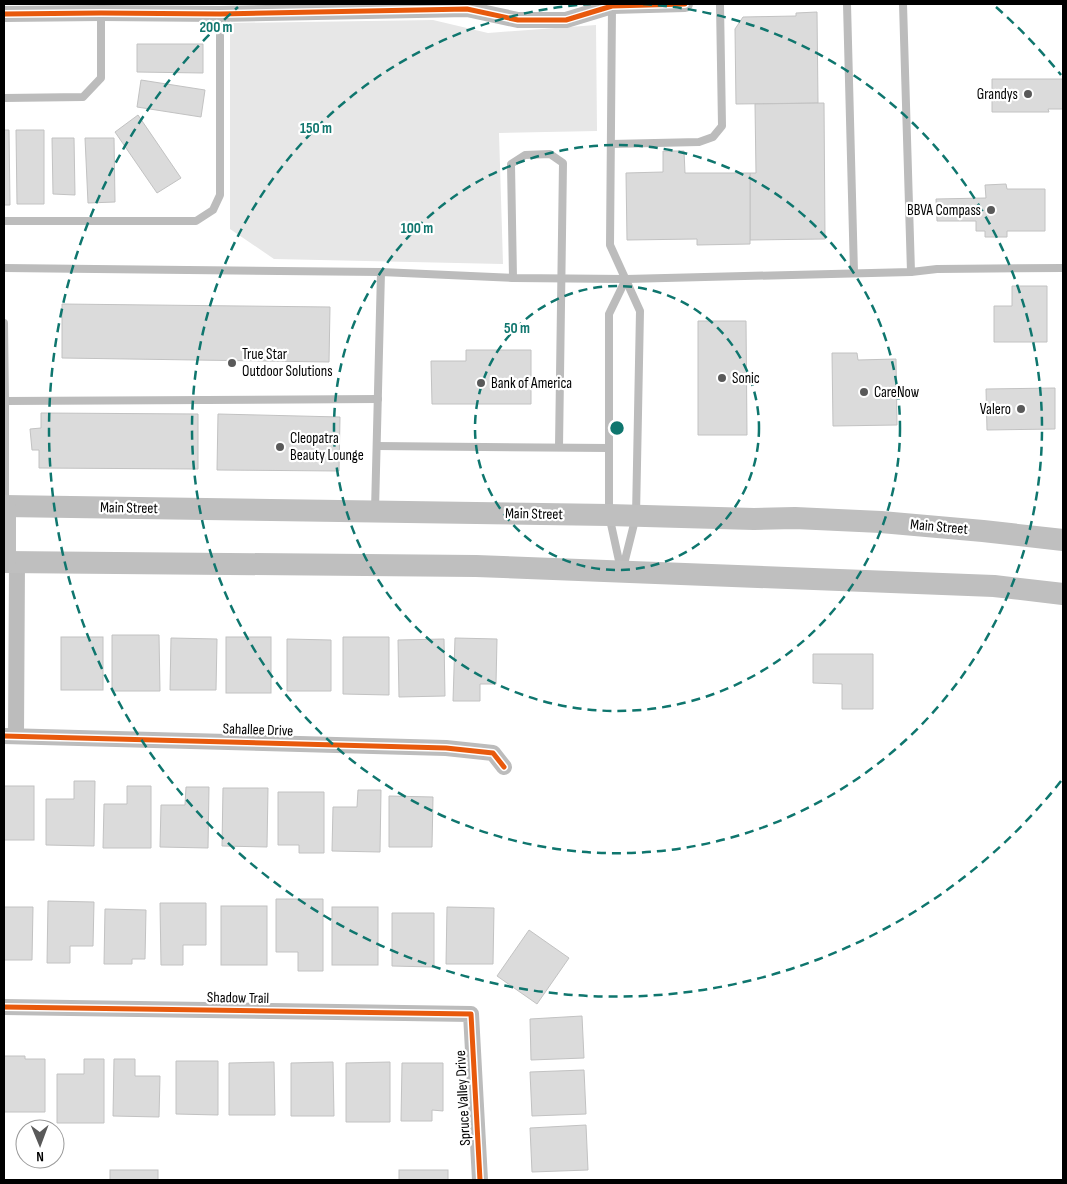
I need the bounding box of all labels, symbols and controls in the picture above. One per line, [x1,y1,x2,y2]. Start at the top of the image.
text: 200 m [199,18,233,37]
place label: Grandys [977,85,1018,104]
marker: Grandys [1022,88,1034,100]
text: 150 m [300,119,332,138]
place label: BBVA Compass [907,201,981,220]
marker: BBVA Compass [985,204,997,216]
text: 100 m [401,219,433,238]
text: 50 m [504,319,530,338]
place label: True Star Outdoor Solutions [242,345,333,381]
marker: True Star Outdoor Solutions [226,357,238,369]
place label: Sonic [732,369,760,388]
marker: Sonic [716,372,728,384]
place label: Bank of America [491,374,572,393]
marker: Bank of America [475,377,487,389]
place label: CareNow [874,383,920,402]
marker: CareNow [858,386,870,398]
place label: Valero [980,400,1011,419]
marker: Valero [1015,403,1027,415]
centre of rings [608,419,626,437]
place label: Cleopatra Beauty Lounge [290,429,364,465]
marker: Cleopatra Beauty Lounge [274,441,286,453]
street label: Main Street [100,498,159,518]
street label: Main Street [505,504,564,524]
street label: Main Street [909,515,969,539]
street label: Sahallee Drive [222,719,294,741]
street label: Shadow Trail [207,988,269,1008]
street label: Spruce Valley Drive [451,1050,475,1146]
north arrow [15,1119,65,1169]
text: N [36,1148,44,1165]

